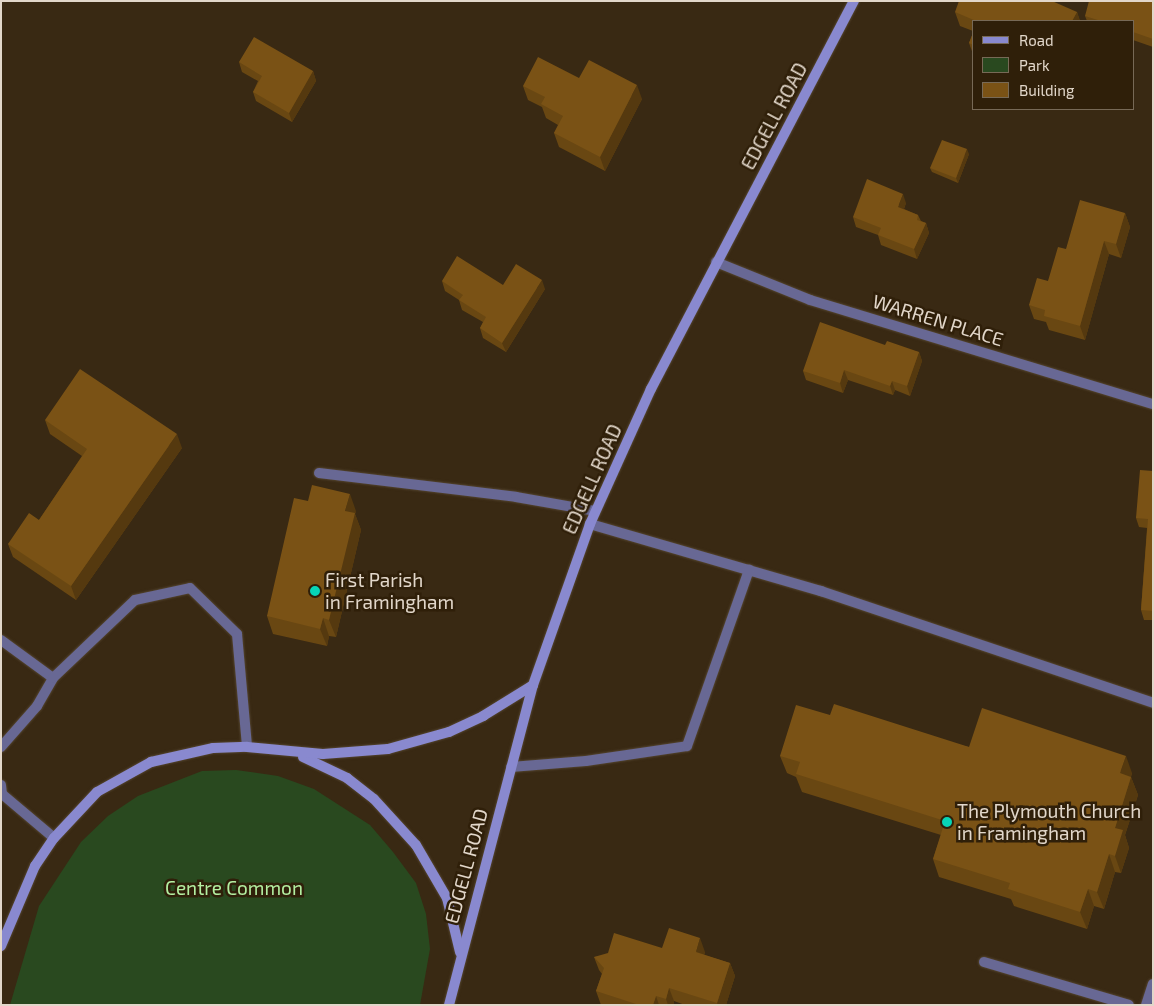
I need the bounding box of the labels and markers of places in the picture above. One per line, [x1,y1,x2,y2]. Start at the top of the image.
place label: First Parish in Framingham [325,569,454,613]
marker: First Parish in Framingham [309,585,321,597]
place label: The Plymouth Church in Framingham [957,800,1141,844]
marker: The Plymouth Church in Framingham [941,816,953,828]

